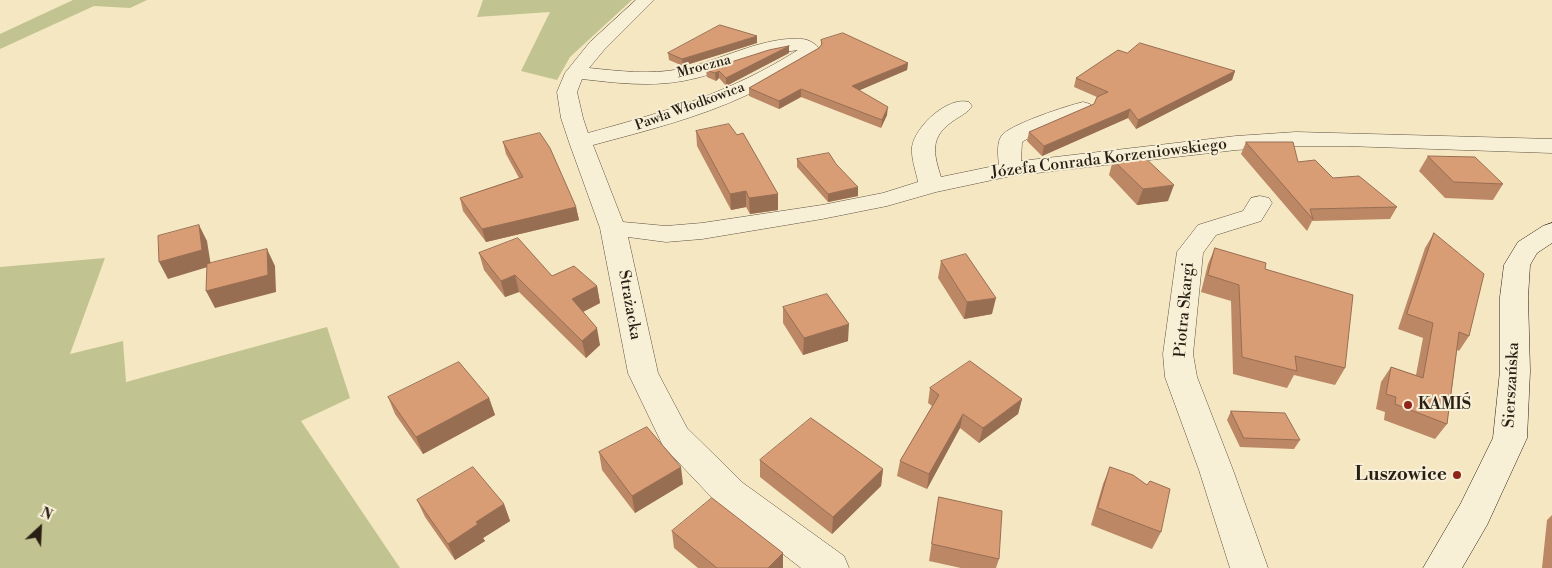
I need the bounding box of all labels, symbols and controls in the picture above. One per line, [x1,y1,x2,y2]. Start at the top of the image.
street label: Mroczna [675,52,733,82]
street label: Pawła Włodkowica [633,79,747,135]
street label: Józefa Conrada Korzeniowskiego [990,135,1228,183]
street label: Piotra Skargi [1171,262,1199,358]
street label: Strażacka [613,269,645,341]
street label: Sierszańska [1500,342,1524,428]
place label: KAMIŚ [1418,395,1471,415]
marker: KAMIŚ [1402,399,1414,411]
place label: Luszowice [1355,464,1447,486]
marker: Luszowice [1451,469,1463,481]
north arrow [15,503,65,553]
text: N [38,504,55,525]

